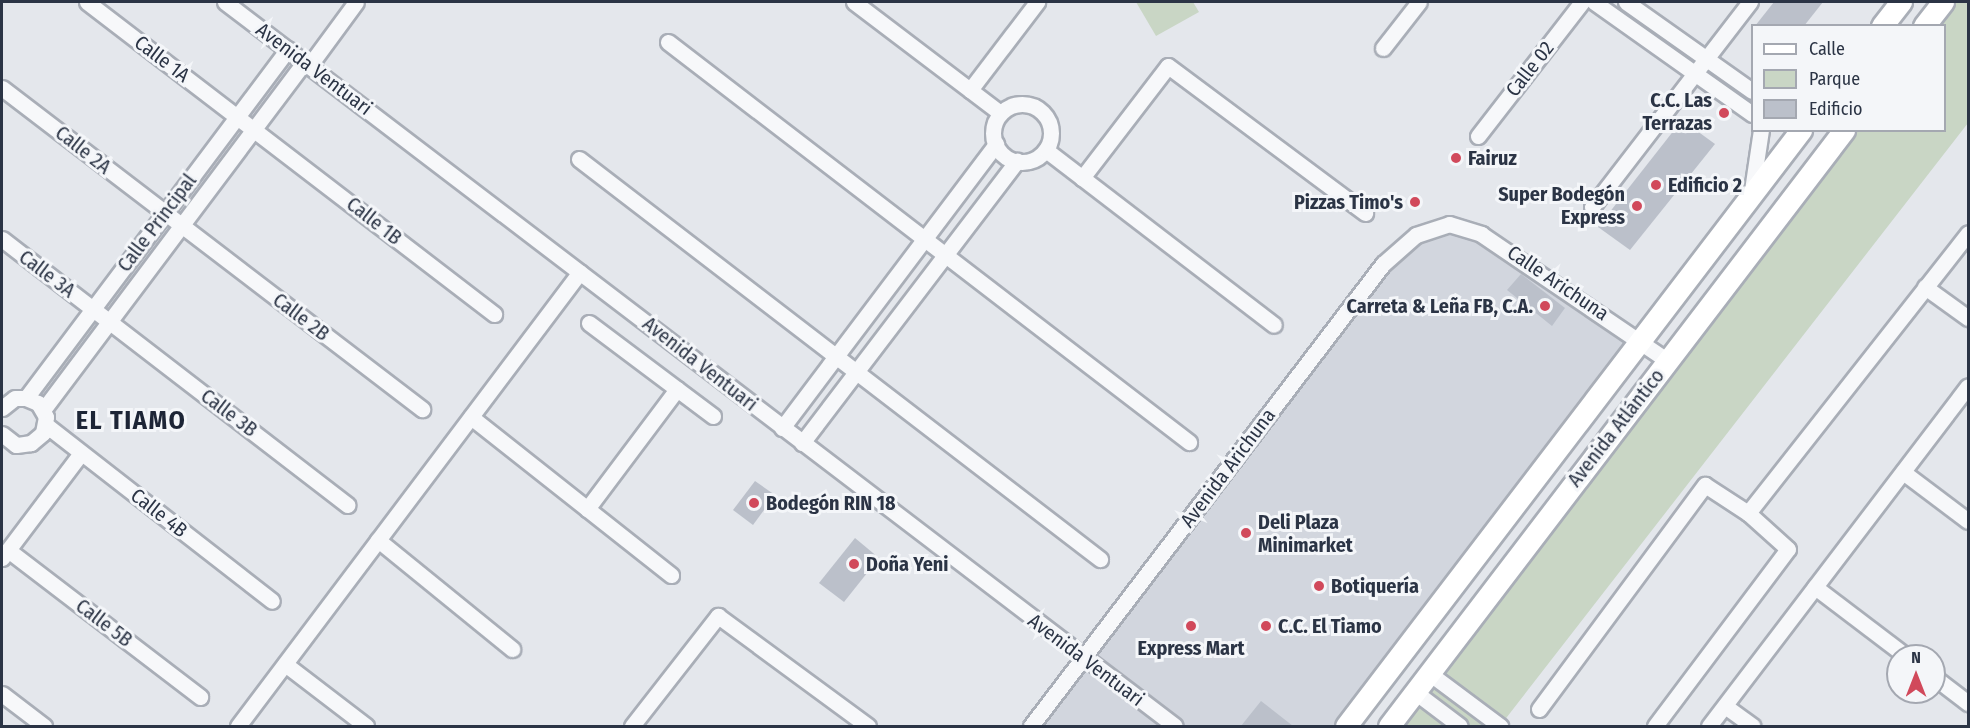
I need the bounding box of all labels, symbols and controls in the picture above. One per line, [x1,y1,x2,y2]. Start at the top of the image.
street label: Avenida Ventuari [251,18,377,120]
legend [1751,24,1946,132]
street label: Calle 1A [130,30,194,88]
street label: Calle 02 [1501,37,1559,101]
text: Calle [1809,38,1845,60]
text: Parque [1809,68,1860,90]
place label: C.C. Las Terrazas [1642,89,1712,136]
text: Edificio [1809,98,1862,120]
marker: C.C. Las Terrazas [1717,106,1731,120]
street label: Calle 2A [50,121,116,179]
place label: Fairuz [1468,146,1517,170]
marker: Fairuz [1449,151,1463,165]
street label: Calle Principal [112,169,202,277]
place label: Edificio 2 [1668,173,1742,197]
marker: Edificio 2 [1649,178,1663,192]
place label: Super Bodegón Express [1498,183,1625,230]
place label: Pizzas Timo's [1294,190,1403,214]
street label: Calle 1B [342,192,406,250]
marker: Pizzas Timo's [1408,195,1422,209]
marker: Super Bodegón Express [1630,199,1644,213]
street label: Calle Arichuna [1503,240,1613,326]
street label: Calle 3A [14,245,80,303]
street label: Calle 2B [268,288,334,346]
place label: Carreta & Leña FB, C.A. [1347,294,1533,318]
marker: Carreta & Leña FB, C.A. [1538,299,1552,313]
street label: Avenida Ventuari [638,312,762,416]
street label: Avenida Atlántico [1563,364,1669,492]
street label: Calle 3B [196,384,262,442]
street label: Avenida Arichuna [1176,404,1280,532]
district label: EL TIAMO [76,405,186,437]
street label: Calle 4B [126,483,192,543]
place label: Bodegón RIN 18 [766,491,895,515]
marker: Bodegón RIN 18 [747,496,761,510]
place label: Deli Plaza Minimarket [1258,510,1353,557]
marker: Deli Plaza Minimarket [1239,526,1253,540]
place label: Doña Yeni [866,552,948,576]
marker: Doña Yeni [847,557,861,571]
place label: Botiquería [1331,574,1419,598]
marker: Botiquería [1312,579,1326,593]
street label: Calle 5B [71,594,137,652]
street label: Avenida Ventuari [1023,609,1149,711]
place label: C.C. El Tiamo [1278,614,1382,638]
marker: Express Mart [1184,619,1198,633]
marker: C.C. El Tiamo [1259,619,1273,633]
place label: Express Mart [1138,636,1244,660]
north arrow [1886,644,1946,704]
text: N [1911,648,1921,667]

